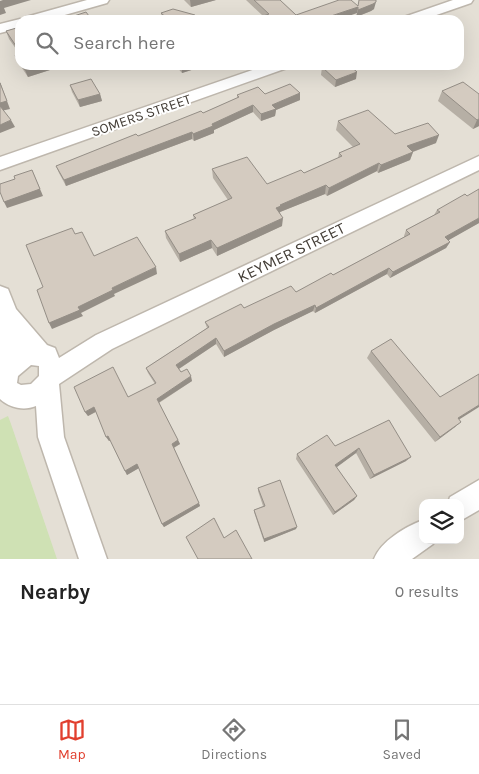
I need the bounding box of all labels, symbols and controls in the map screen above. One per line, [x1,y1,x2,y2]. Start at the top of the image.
search box [15,15,464,70]
icon: search [33,29,61,57]
text: Search here [73,32,175,54]
street label: SOMERS STREET [89,90,193,141]
street label: KEYMER STREET [234,218,348,287]
map controls [419,499,464,544]
button: layers [419,499,464,544]
text: Nearby [20,580,90,604]
text: 0 results [395,582,459,601]
tab: Map [58,716,86,763]
tab: Directions [201,716,267,763]
tab: Saved [383,716,421,763]

